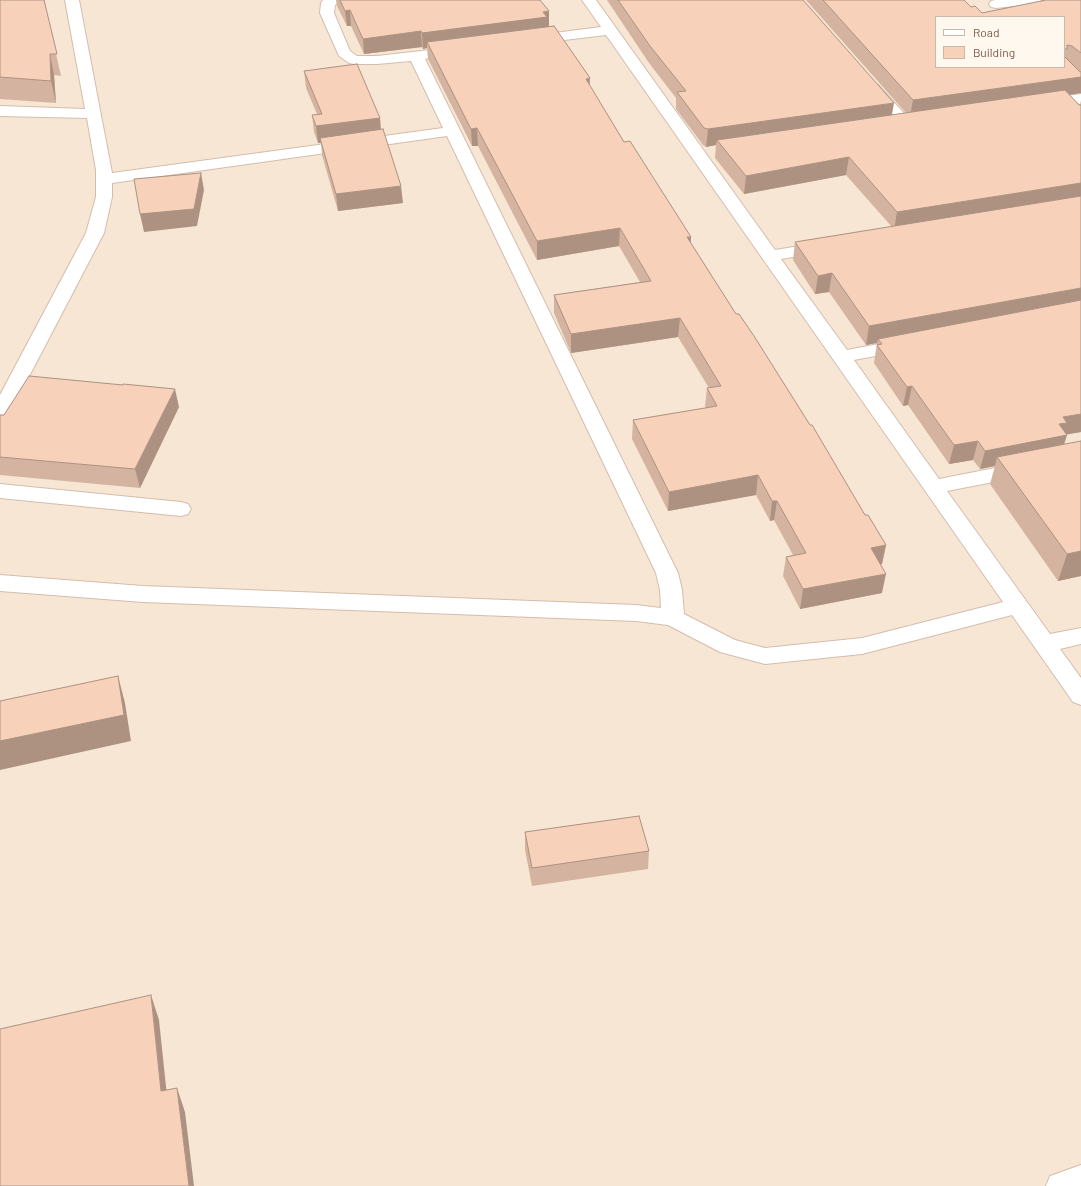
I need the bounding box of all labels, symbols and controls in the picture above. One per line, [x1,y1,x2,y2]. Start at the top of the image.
legend [935,16,1065,68]
text: Road [973,25,1000,39]
text: Building [973,45,1015,59]

